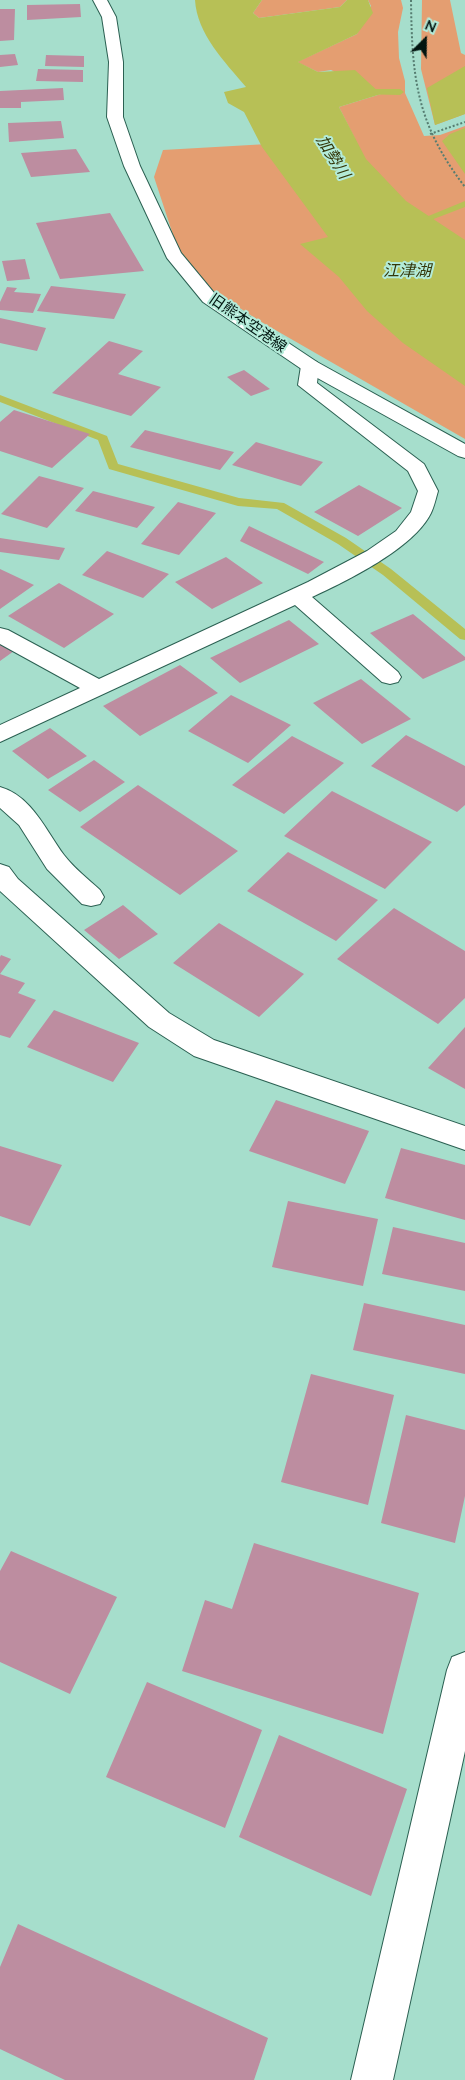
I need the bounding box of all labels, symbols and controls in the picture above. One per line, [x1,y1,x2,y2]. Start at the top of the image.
north arrow [400,15,450,65]
text: N [423,16,439,36]
water label: 加勢川 [312,132,354,182]
water label: 江津湖 [383,261,431,281]
street label: 旧熊本空港線 [206,290,290,356]

